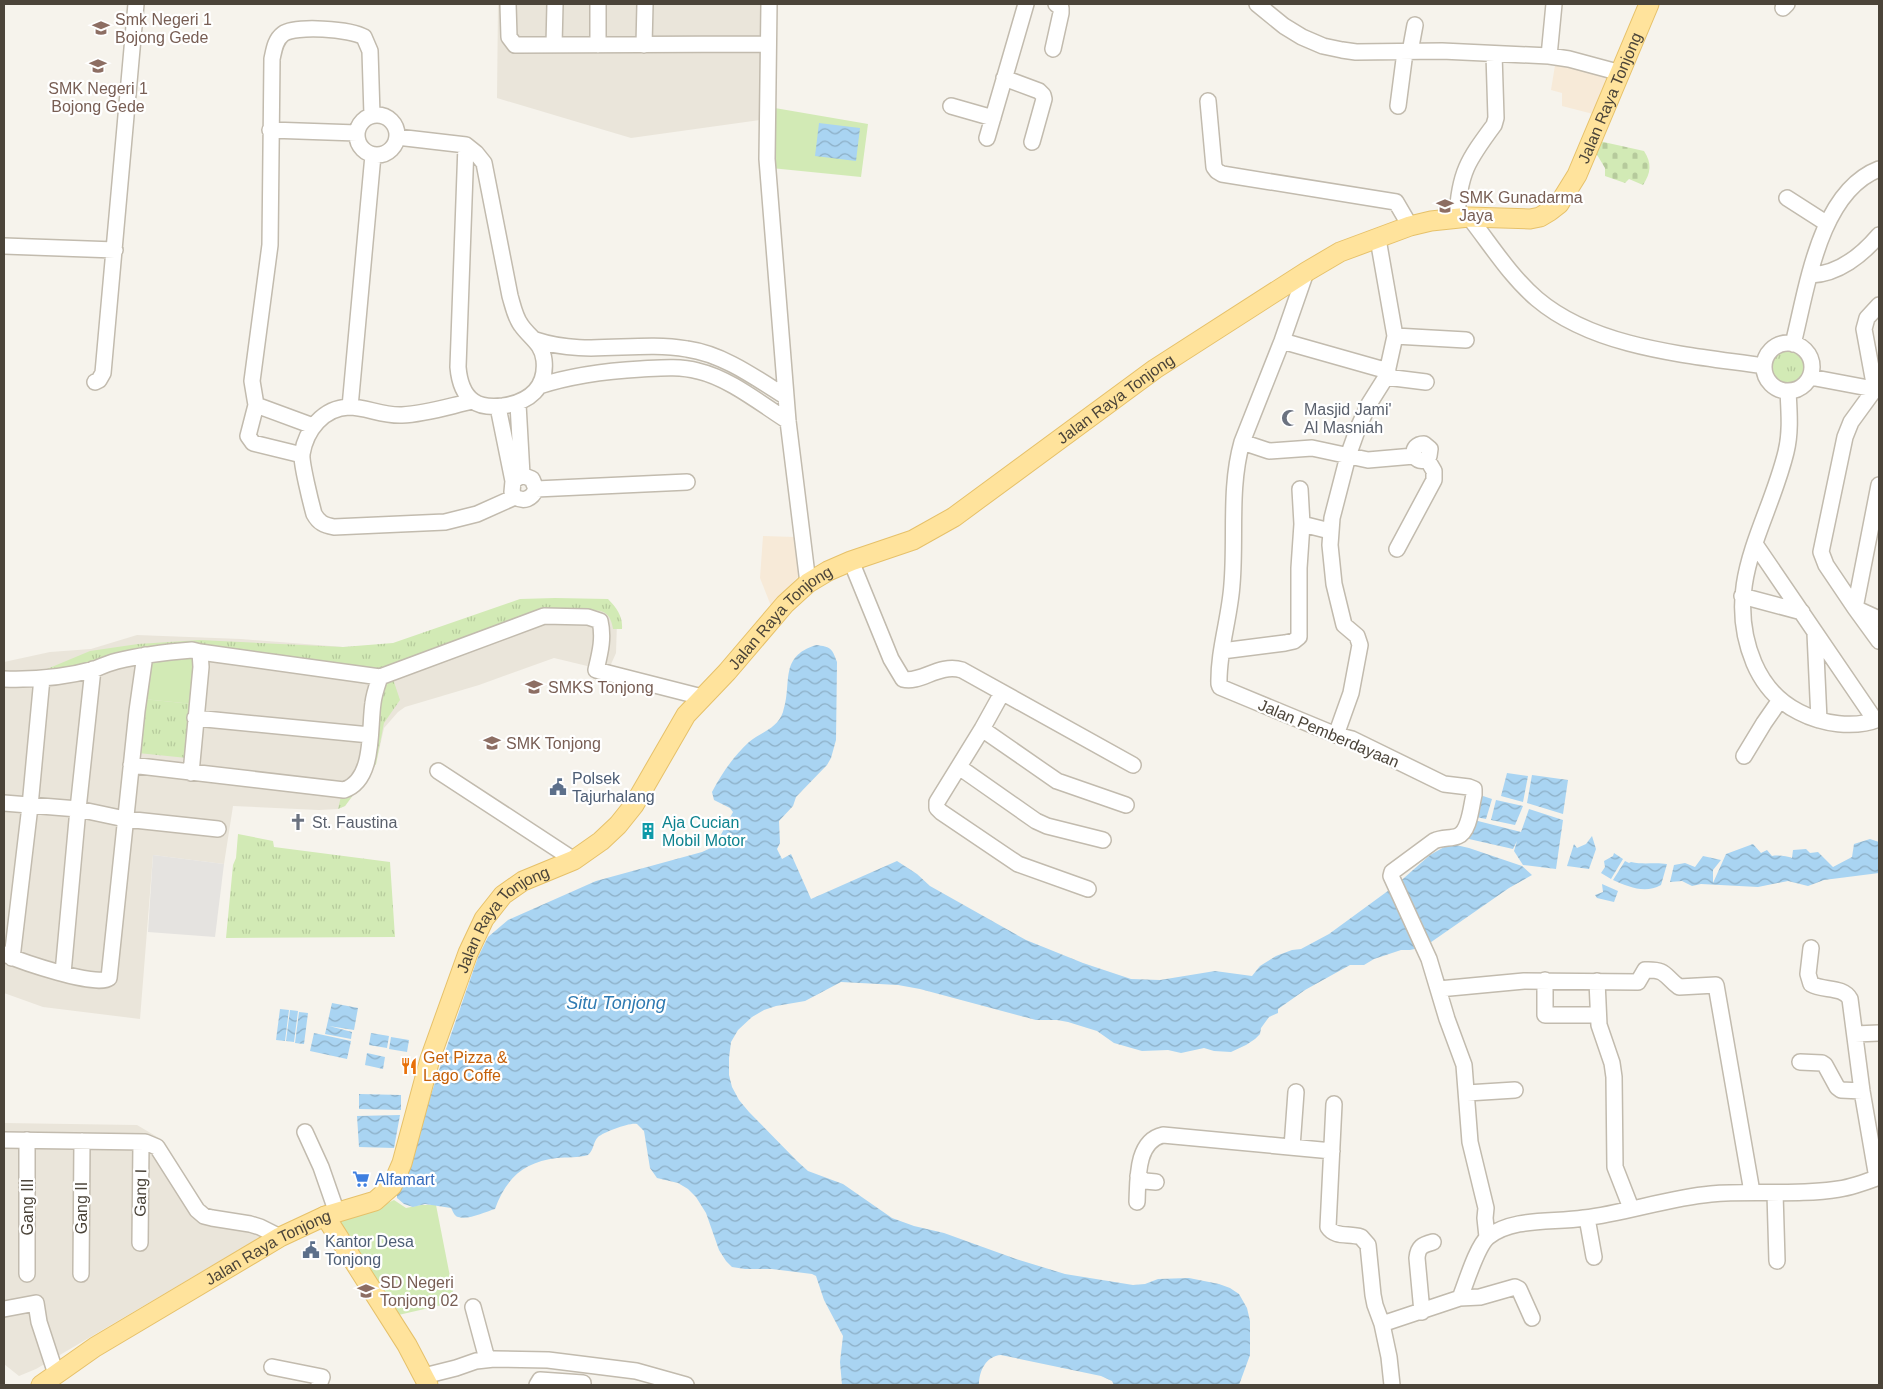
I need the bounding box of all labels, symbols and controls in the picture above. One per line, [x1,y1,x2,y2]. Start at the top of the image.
place label: Smk Negeri 1 Bojong Gede [115,11,212,46]
school or university icon: Smk Negeri 1 Bojong Gede [91,18,111,38]
street label: Jalan Raya Tonjong [1575,30,1645,166]
school or university icon: SMK Negeri 1 Bojong Gede [88,56,108,76]
place label: SMK Negeri 1 Bojong Gede [48,80,148,115]
place label: SMK Gunadarma Jaya [1459,189,1583,224]
school or university icon: SMK Gunadarma Jaya [1435,196,1455,216]
street label: Jalan Raya Tonjong [1054,351,1177,447]
place label: Masjid Jami' Al Masniah [1304,401,1392,436]
mosque icon: Masjid Jami' Al Masniah [1280,408,1300,428]
street label: Jalan Raya Tonjong [725,563,835,673]
school or university icon: SMKS Tonjong [524,677,544,697]
place label: SMKS Tonjong [548,679,654,696]
street label: Jalan Pemberdayaan [1256,696,1402,771]
school or university icon: SMK Tonjong [482,733,502,753]
place label: SMK Tonjong [506,735,601,752]
place label: Polsek Tajurhalang [572,770,655,805]
public building icon: Polsek Tajurhalang [548,777,568,797]
church icon: St. Faustina [288,812,308,832]
place label: St. Faustina [312,814,397,831]
place label: Aja Cucian Mobil Motor [662,814,746,849]
building icon: Aja Cucian Mobil Motor [638,821,658,841]
street label: Jalan Raya Tonjong [454,863,552,975]
water label: Situ Tonjong [566,993,666,1013]
place label: Get Pizza & Lago Coffe [423,1049,508,1084]
restaurant icon: Get Pizza & Lago Coffe [399,1056,419,1076]
street label: Gang I [132,1169,149,1217]
supermarket icon: Alfamart [351,1169,371,1189]
place label: Alfamart [375,1171,435,1188]
street label: Gang III [19,1179,36,1235]
street label: Gang II [73,1182,90,1234]
street label: Jalan Raya Tonjong [202,1207,333,1288]
place label: Kantor Desa Tonjong [325,1233,414,1268]
public building icon: Kantor Desa Tonjong [301,1240,321,1260]
place label: SD Negeri Tonjong 02 [380,1274,458,1309]
school or university icon: SD Negeri Tonjong 02 [356,1281,376,1301]

